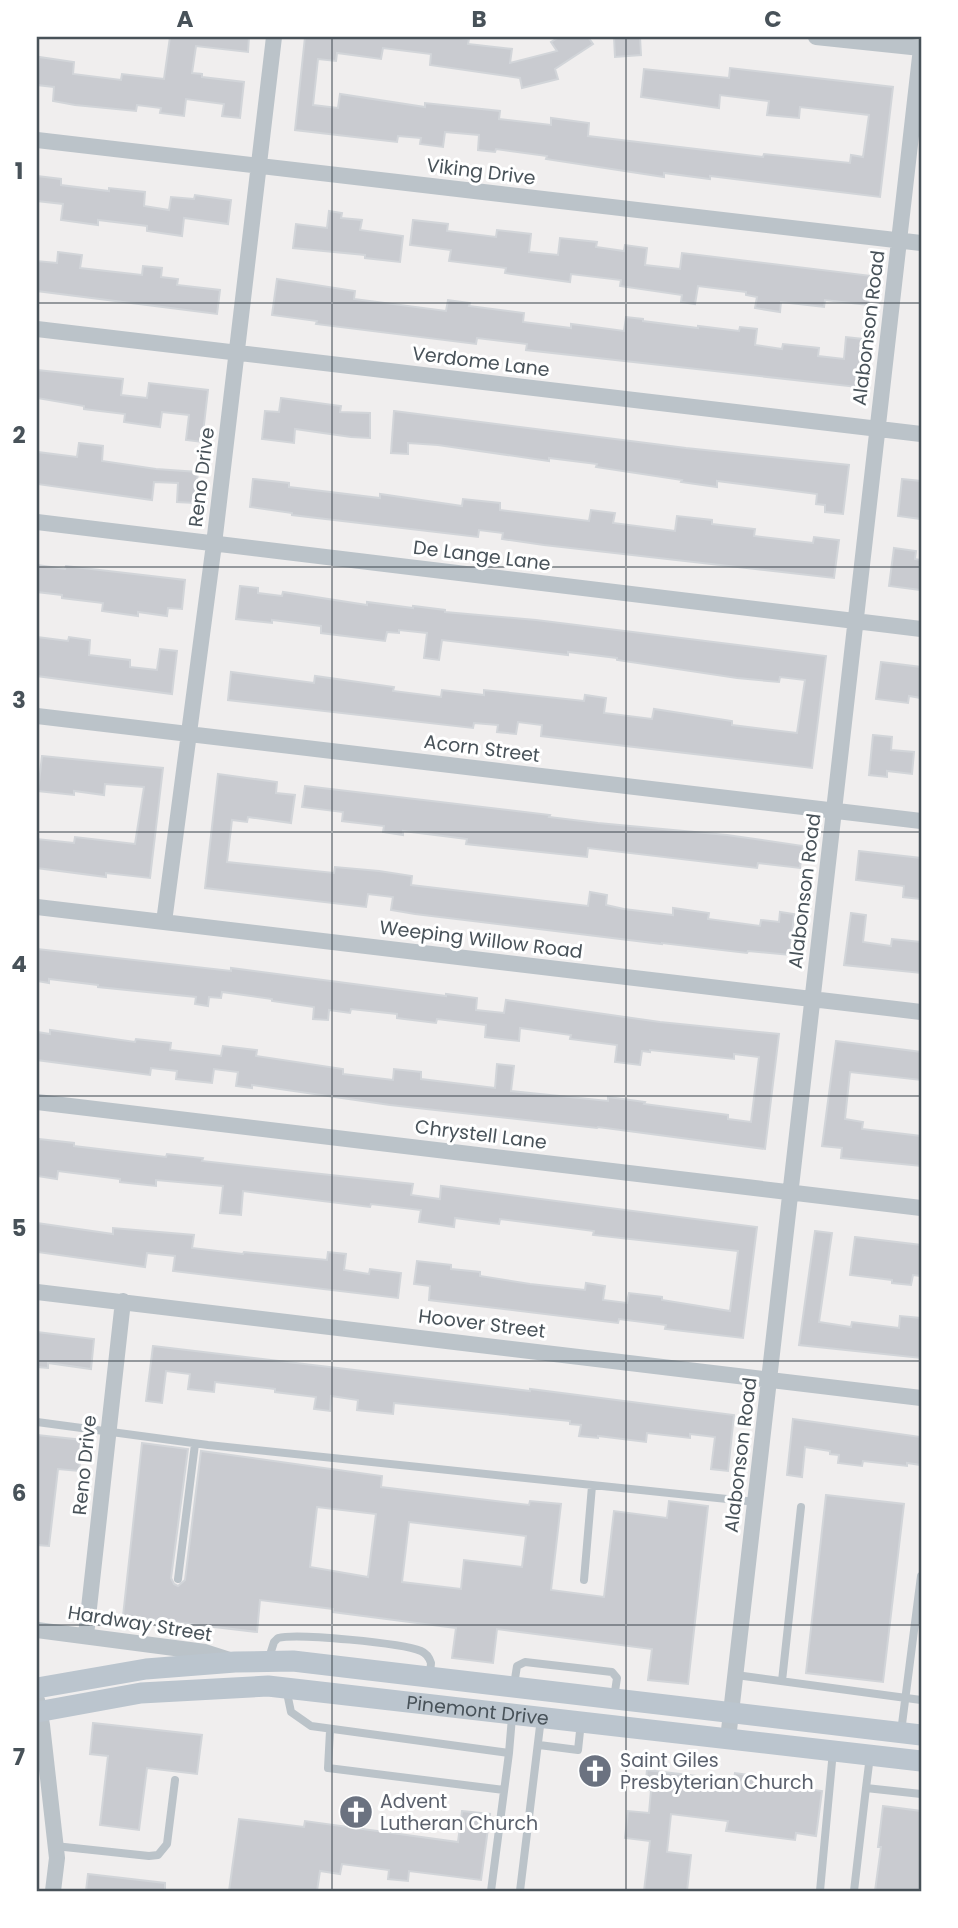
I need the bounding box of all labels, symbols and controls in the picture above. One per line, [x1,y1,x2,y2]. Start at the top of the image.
text: A [177,3,194,35]
text: B [471,3,487,35]
text: C [764,3,782,35]
street label: Viking Drive [425,151,537,192]
text: 1 [15,155,23,187]
street label: Alabonson Road [846,249,891,407]
street label: Verdome Lane [411,340,551,383]
text: 2 [12,419,26,451]
street label: Reno Drive [182,426,221,529]
street label: De Lange Lane [412,534,552,577]
text: 3 [12,684,26,716]
street label: Acorn Street [423,728,541,769]
street label: Alabonson Road [782,812,827,970]
street label: Weeping Willow Road [378,914,584,965]
text: 4 [11,948,27,980]
street label: Chrystell Lane [413,1113,548,1156]
text: 5 [12,1212,26,1244]
street label: Hoover Street [417,1302,547,1345]
street label: Alabonson Road [718,1376,763,1534]
street label: Reno Drive [66,1414,103,1516]
text: 6 [12,1477,26,1509]
street label: Hardway Street [66,1599,214,1648]
street label: Pinemont Drive [405,1689,550,1732]
text: 7 [13,1741,25,1773]
place label: Saint Giles Presbyterian Church [620,1747,814,1796]
church icon: Saint Giles Presbyterian Church [576,1752,614,1790]
place label: Advent Lutheran Church [380,1788,538,1837]
church icon: Advent Lutheran Church [337,1793,375,1831]

